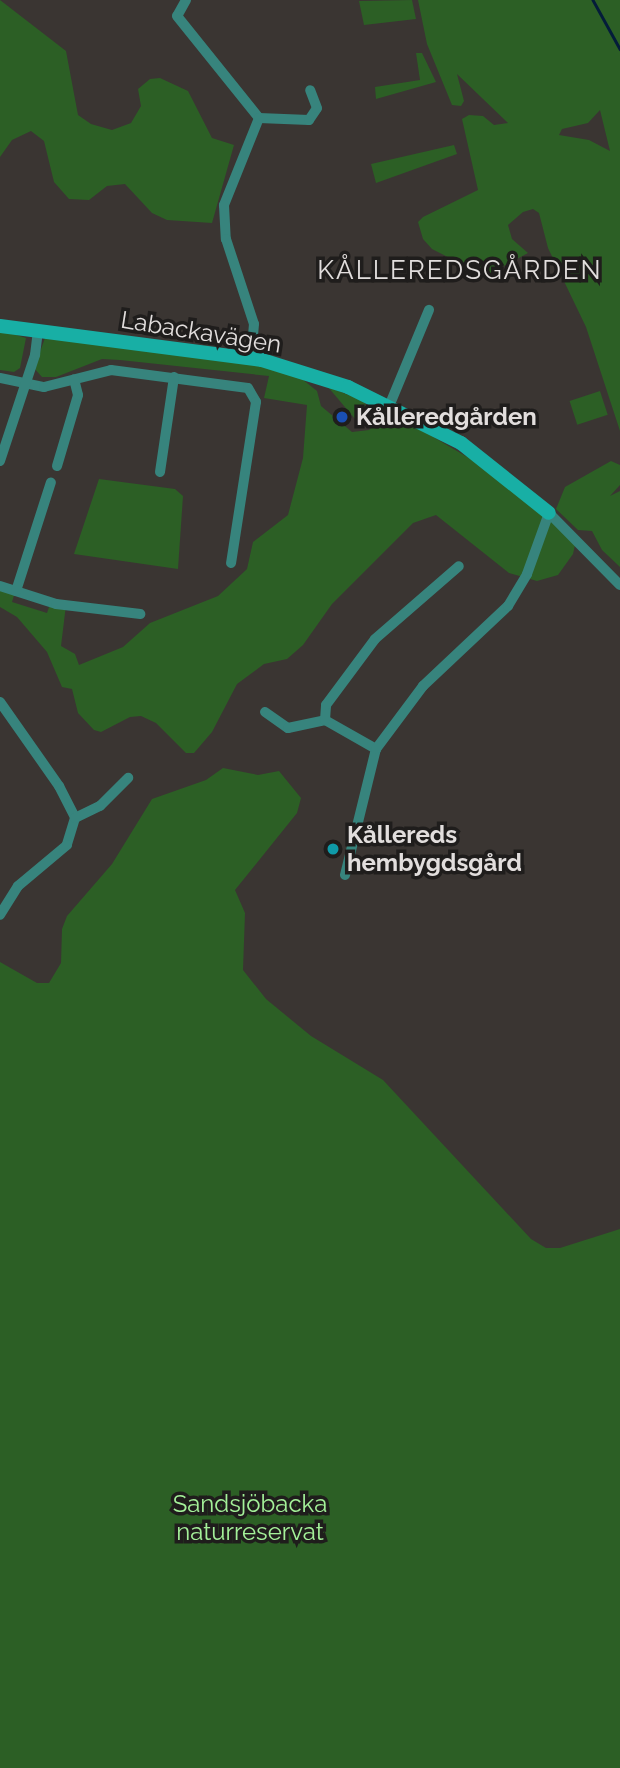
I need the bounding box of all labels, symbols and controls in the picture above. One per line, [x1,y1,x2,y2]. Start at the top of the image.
district label: KÅLLEREDSGÅRDEN [319,255,601,287]
street label: Labackavägen [119,305,283,359]
place label: Kålleredgården [356,403,537,431]
marker: Kålleredgården [334,409,350,425]
place label: Kållereds hembygdsgård [347,821,522,877]
marker: Kållereds hembygdsgård [325,841,341,857]
park label: Sandsjöbacka naturreservat [173,1490,327,1546]

